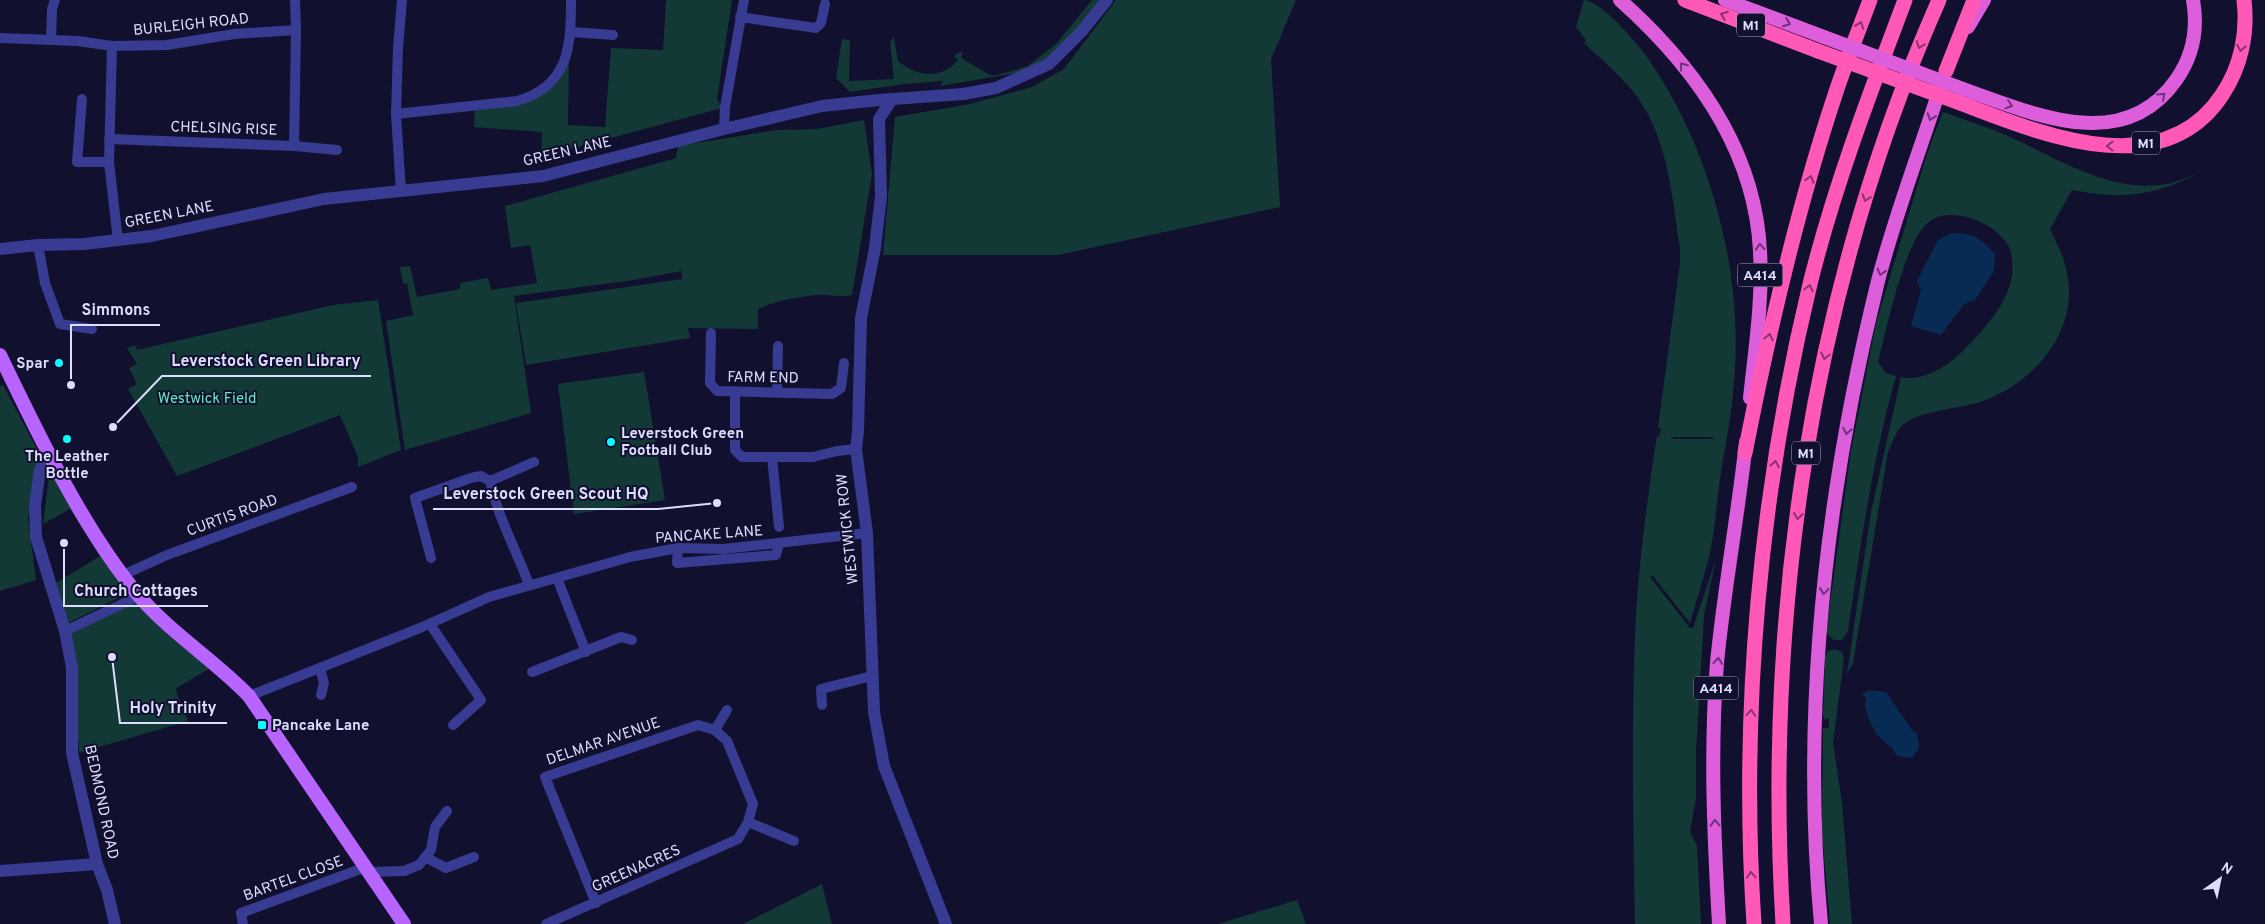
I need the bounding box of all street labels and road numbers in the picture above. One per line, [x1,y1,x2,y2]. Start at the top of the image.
street label: BURLEIGH ROAD [132,10,250,41]
road number: M1 [1737,14,1765,36]
street label: CHELSING RISE [170,118,278,141]
road number: M1 [2132,132,2160,154]
street label: GREEN LANE [521,133,613,172]
street label: GREEN LANE [123,198,215,233]
road number: A414 [1738,264,1782,286]
street label: FARM END [727,368,799,389]
road number: M1 [1792,442,1820,464]
street label: WESTWICK ROW [833,472,864,585]
street label: CURTIS ROAD [184,491,281,542]
street label: PANCAKE LANE [654,522,764,549]
road number: A414 [1694,676,1738,700]
street label: DELMAR AVENUE [544,714,663,771]
street label: BEDMOND ROAD [79,743,122,861]
street label: GREENACRES [589,841,684,897]
street label: BARTEL CLOSE [241,853,346,906]

